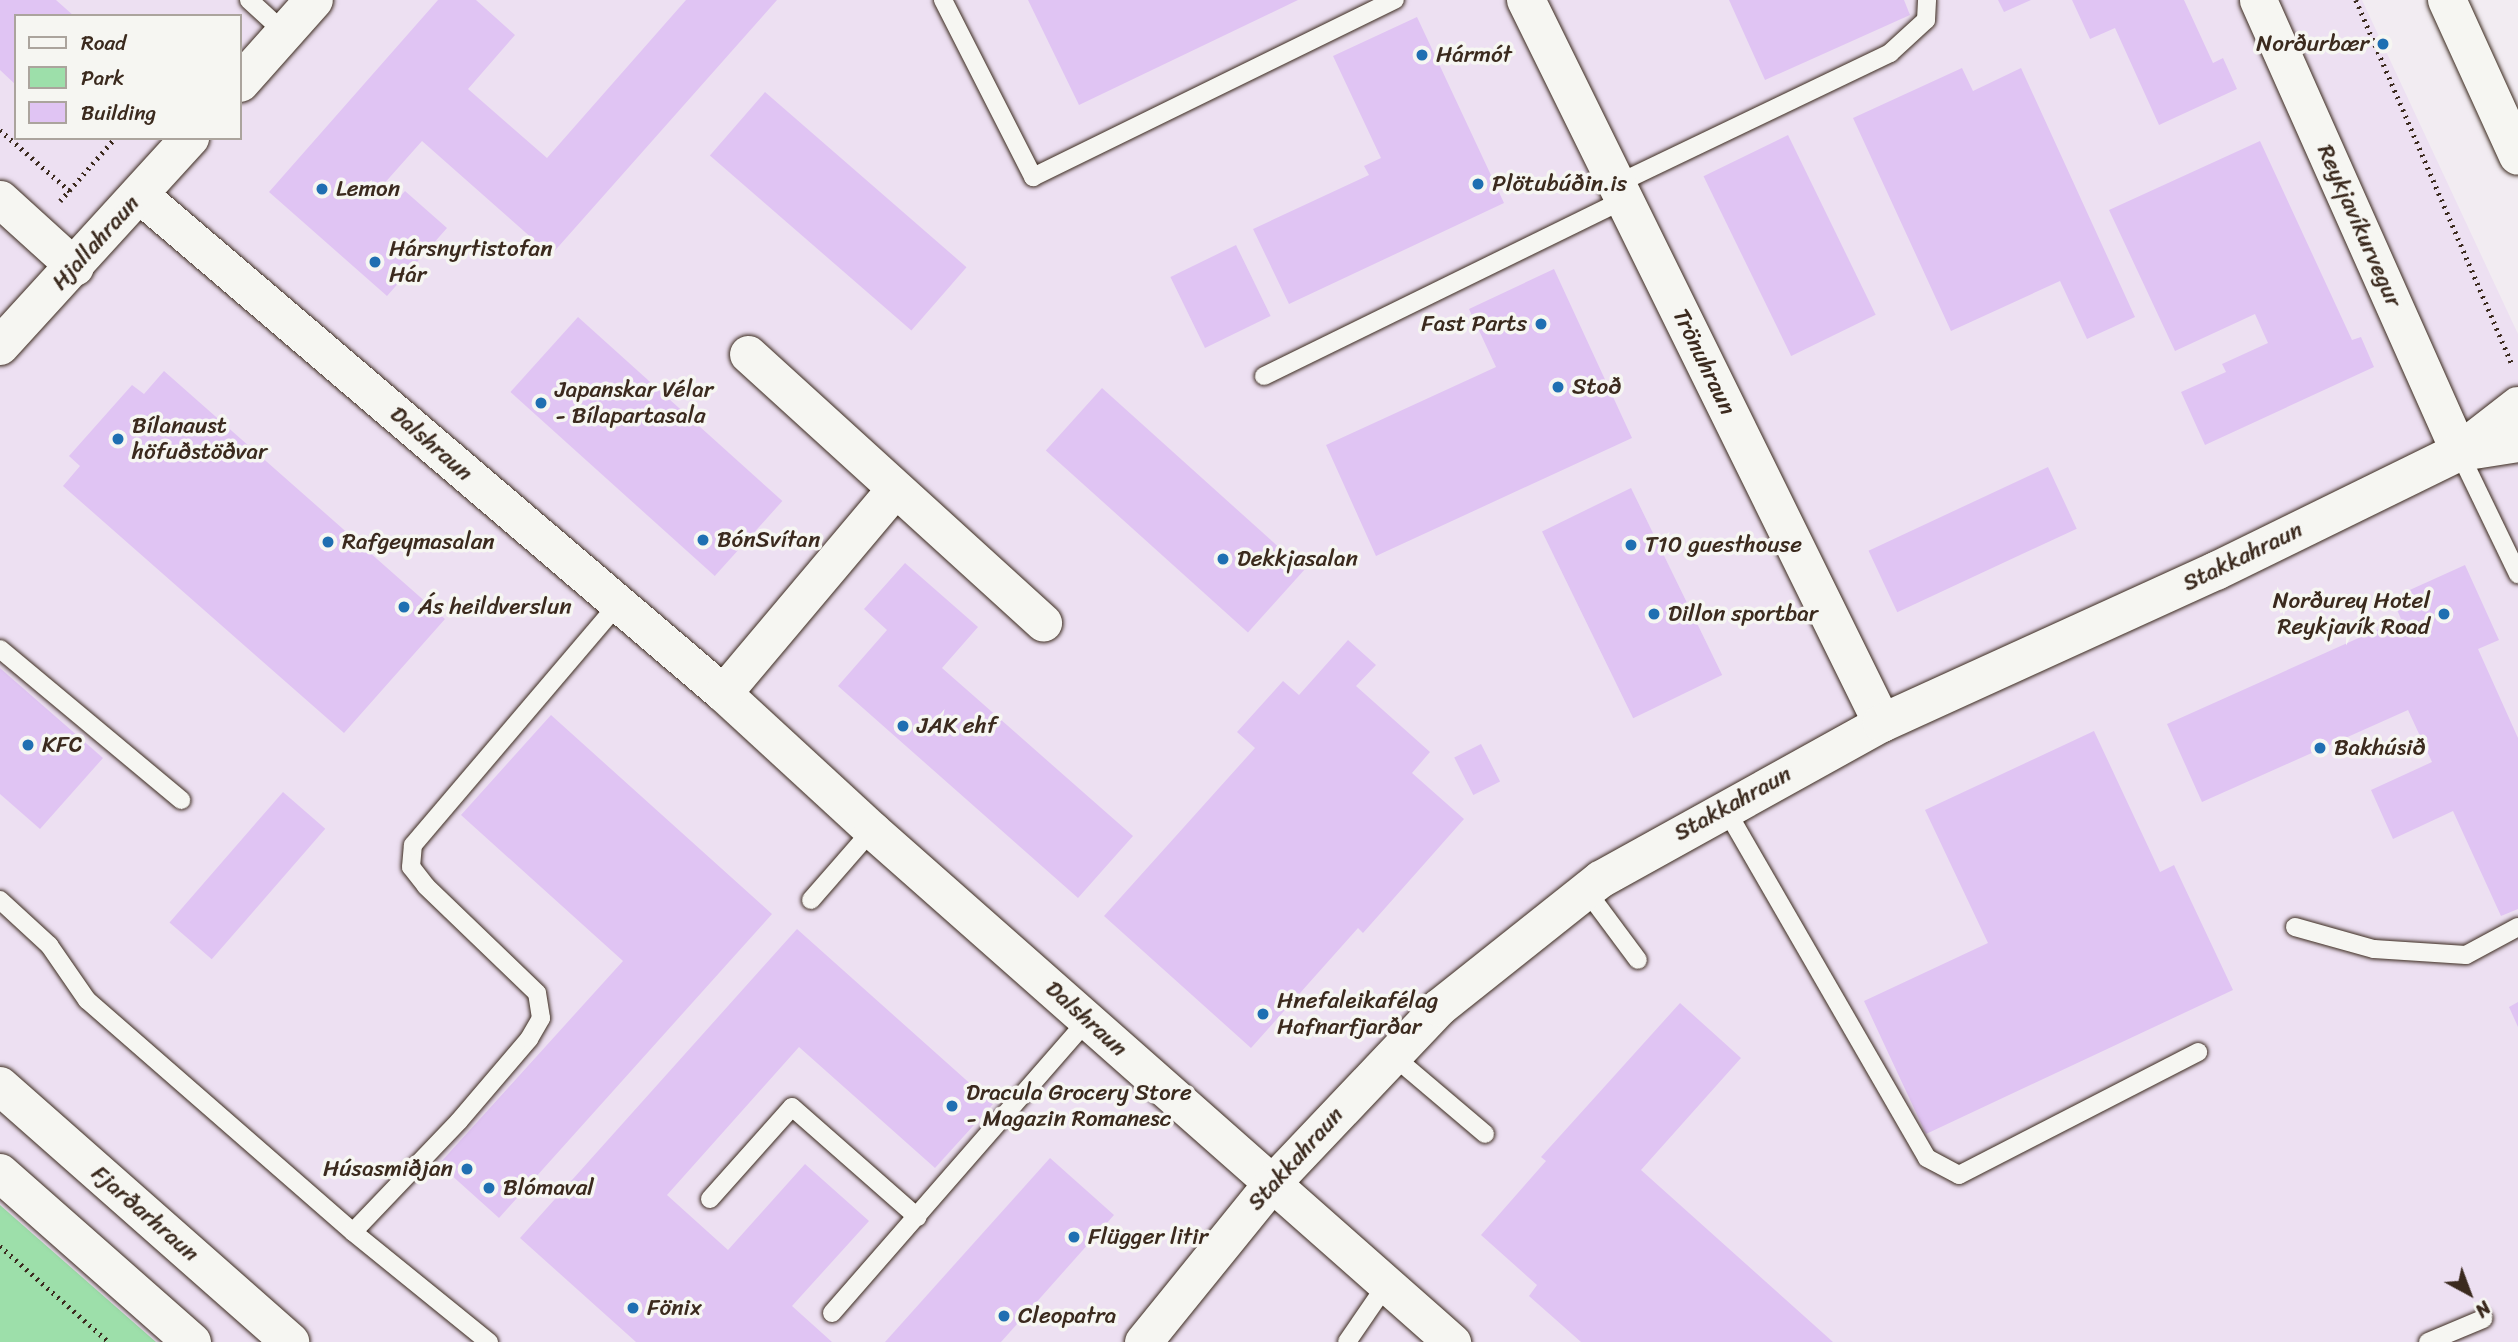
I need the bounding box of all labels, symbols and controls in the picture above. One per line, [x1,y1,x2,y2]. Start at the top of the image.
legend [14,14,242,140]
text: Road [81,24,126,62]
place label: Norðurbær [2256,30,2369,58]
marker: Norðurbær [2375,36,2391,52]
place label: Hármót [1436,41,1512,69]
marker: Hármót [1414,47,1430,63]
text: Park [81,59,124,97]
text: Building [81,94,156,132]
street label: Reykjavíkurvegur [2311,140,2407,312]
place label: Plötubúðin.is [1492,170,1627,198]
place label: Lemon [336,175,400,203]
marker: Plötubúðin.is [1470,176,1486,192]
marker: Lemon [314,181,330,197]
street label: Hjallahraun [46,190,146,296]
place label: Hársnyrtistofan Hár [389,235,553,289]
marker: Hársnyrtistofan Hár [367,254,383,270]
street label: Trönuhraun [1667,305,1741,419]
place label: Fast Parts [1422,310,1527,338]
marker: Fast Parts [1533,316,1549,332]
place label: Stoð [1572,373,1621,401]
place label: Japanskar Vélar - Bílapartasala [555,376,713,430]
marker: Stoð [1550,379,1566,395]
marker: Japanskar Vélar - Bílapartasala [533,395,549,411]
street label: Dalshraun [384,401,478,487]
place label: Bílanaust höfuðstöðvar [132,412,267,466]
marker: Bílanaust höfuðstöðvar [110,431,126,447]
street label: Stakkahraun [2179,516,2307,598]
place label: BónSvítan [717,526,820,554]
place label: Rafgeymasalan [342,528,495,556]
place label: T10 guesthouse [1645,531,1802,559]
marker: BónSvítan [695,532,711,548]
marker: Rafgeymasalan [320,534,336,550]
marker: T10 guesthouse [1623,537,1639,553]
place label: Dekkjasalan [1237,545,1358,573]
marker: Dekkjasalan [1215,551,1231,567]
place label: Norðurey Hotel Reykjavík Road [2273,587,2430,641]
place label: Ás heildverslun [418,593,570,621]
marker: Ás heildverslun [396,599,412,615]
place label: Dillon sportbar [1668,600,1819,628]
marker: Dillon sportbar [1646,606,1662,622]
marker: Norðurey Hotel Reykjavík Road [2436,606,2452,622]
place label: JAK ehf [917,712,997,740]
marker: JAK ehf [895,718,911,734]
place label: KFC [42,731,82,759]
place label: Bakhúsið [2334,734,2426,762]
marker: KFC [20,737,36,753]
marker: Bakhúsið [2312,740,2328,756]
street label: Stakkahraun [1670,760,1796,848]
street label: Dalshraun [1040,975,1132,1063]
place label: Hnefaleikafélag Hafnarfjarðar [1277,987,1438,1041]
marker: Hnefaleikafélag Hafnarfjarðar [1255,1006,1271,1022]
place label: Dracula Grocery Store - Magazin Romanesc [966,1079,1192,1133]
marker: Dracula Grocery Store - Magazin Romanesc [944,1098,960,1114]
street label: Stakkahraun [1242,1102,1350,1216]
place label: Húsasmiðjan [323,1155,453,1183]
street label: Fjarðarhraun [86,1160,204,1268]
marker: Húsasmiðjan [459,1161,475,1177]
place label: Blómaval [503,1174,594,1202]
marker: Blómaval [481,1180,497,1196]
place label: Flügger litir [1088,1223,1209,1251]
marker: Flügger litir [1066,1229,1082,1245]
north arrow [2434,1258,2504,1328]
text: N [2467,1292,2499,1326]
place label: Fönix [647,1294,702,1322]
marker: Fönix [625,1300,641,1316]
place label: Cleopatra [1018,1302,1116,1330]
marker: Cleopatra [996,1308,1012,1324]

